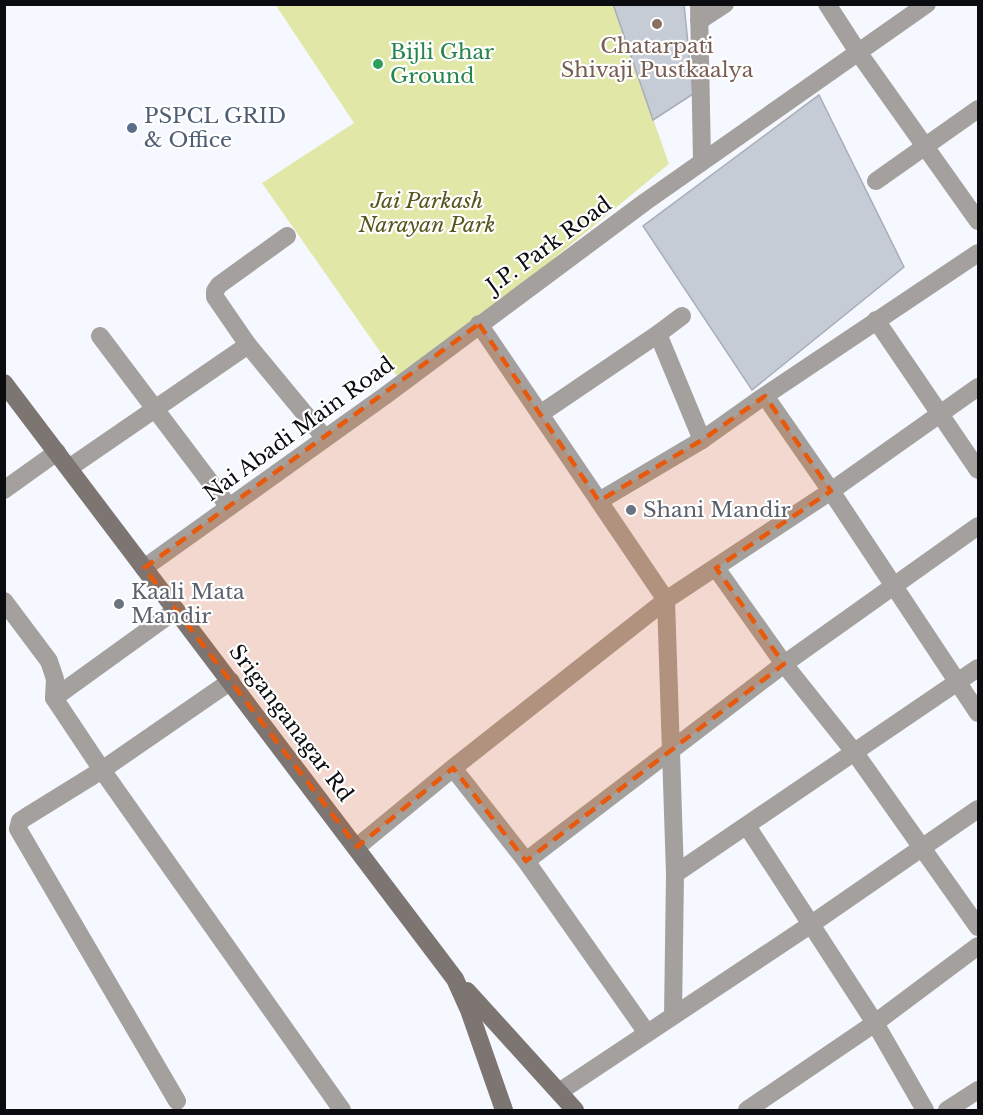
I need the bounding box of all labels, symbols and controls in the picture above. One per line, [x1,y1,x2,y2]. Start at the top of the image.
marker: Chatarpati Shivaji Pustkaalya [650,17,664,31]
place label: Chatarpati Shivaji Pustkaalya [561,33,754,83]
place label: Bijli Ghar Ground [390,39,494,89]
marker: Bijli Ghar Ground [371,57,385,71]
place label: PSPCL GRID & Office [144,103,286,153]
marker: PSPCL GRID & Office [125,121,139,135]
park label: Jai Parkash Narayan Park [358,188,495,238]
street label: J.P. Park Road [479,191,617,301]
street label: Nai Abadi Main Road [199,351,399,507]
place label: Shani Mandir [643,497,791,523]
marker: Shani Mandir [624,503,638,517]
place label: Kaali Mata Mandir [131,579,245,629]
marker: Kaali Mata Mandir [112,597,126,611]
street label: Sriganganagar Rd [223,639,359,807]

